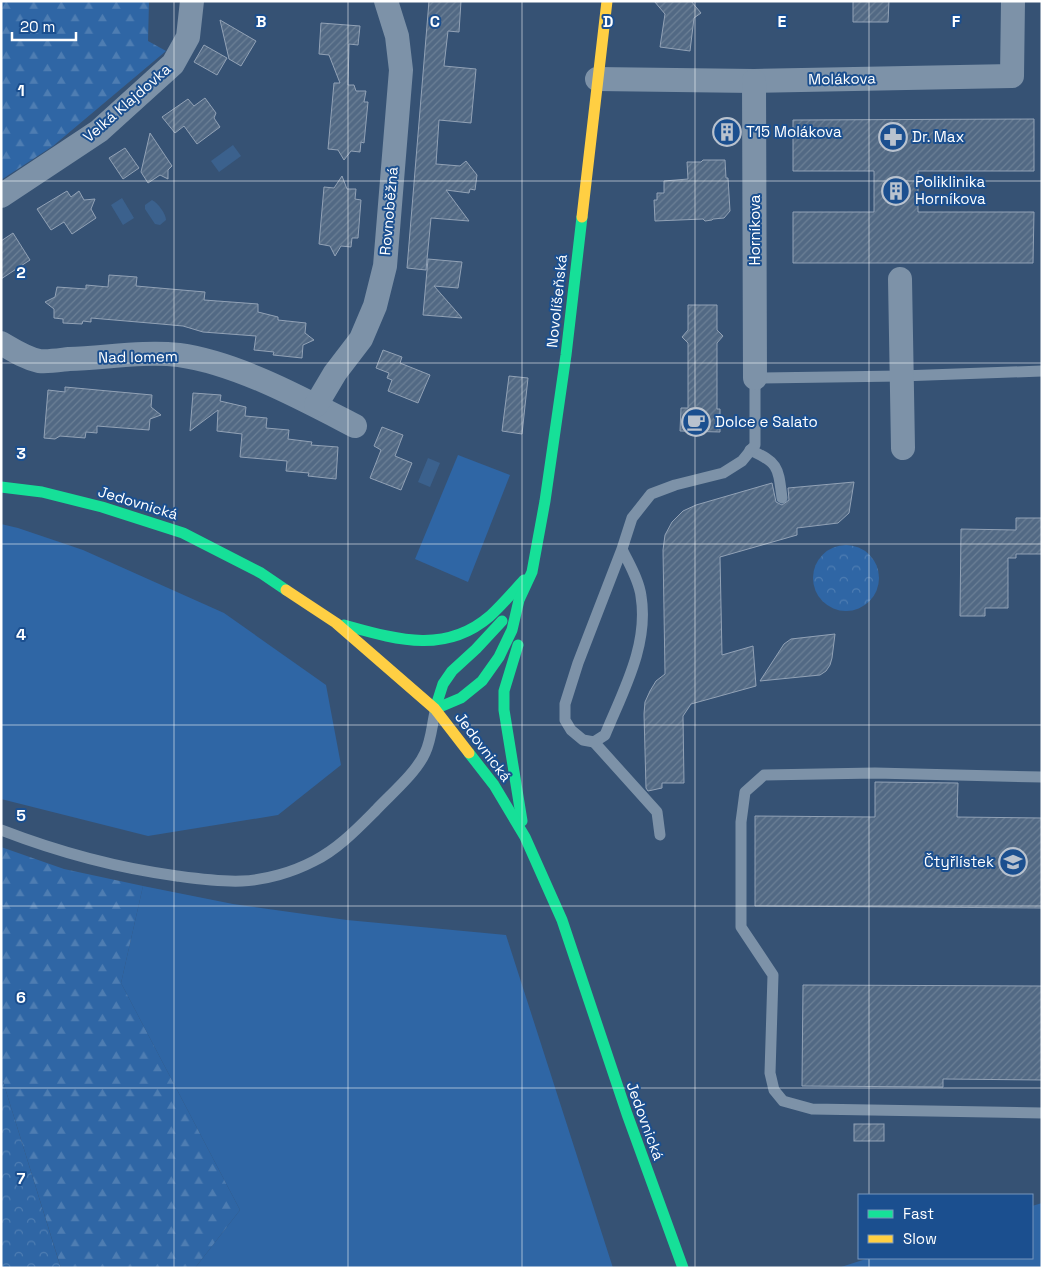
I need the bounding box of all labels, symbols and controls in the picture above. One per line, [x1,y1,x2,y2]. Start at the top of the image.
scale bar [12,10,76,42]
text: B [256,11,266,32]
text: C [430,11,440,32]
text: D [603,11,613,32]
text: E [778,11,787,32]
text: F [952,11,961,32]
text: 20 m [20,17,55,36]
street label: Velká Klajdovka [79,59,175,146]
street label: Molákova [808,68,876,89]
text: 1 [17,80,25,101]
building icon: T15 Molákova [712,117,742,147]
place label: T15 Molákova [746,122,842,141]
pharmacy icon: Dr. Max [878,122,908,152]
place label: Dr. Max [912,127,964,146]
street label: Rovnoběžná [375,165,402,256]
place label: Poliklinika Horníkova [915,172,986,208]
building icon: Poliklinika Horníkova [881,176,911,206]
street label: Horníkova [745,194,764,265]
street label: Novolíšeňská [542,253,571,349]
text: 2 [16,262,26,283]
street label: Nad lomem [98,346,178,367]
cafe icon: Dolce e Salato [681,407,711,437]
place label: Dolce e Salato [715,412,818,431]
text: 3 [16,443,26,464]
street label: Jedovnická [96,481,181,524]
text: 4 [16,624,26,645]
street label: Jedovnická [451,708,516,786]
text: 5 [16,805,26,826]
school or university icon: Čtyřlístek [998,847,1028,877]
place label: Čtyřlístek [924,852,994,871]
text: 6 [16,987,26,1008]
street label: Jedovnická [622,1079,669,1163]
text: 7 [17,1168,26,1189]
legend [858,1194,1033,1259]
text: Fast [903,1204,934,1223]
text: Slow [903,1229,937,1248]

